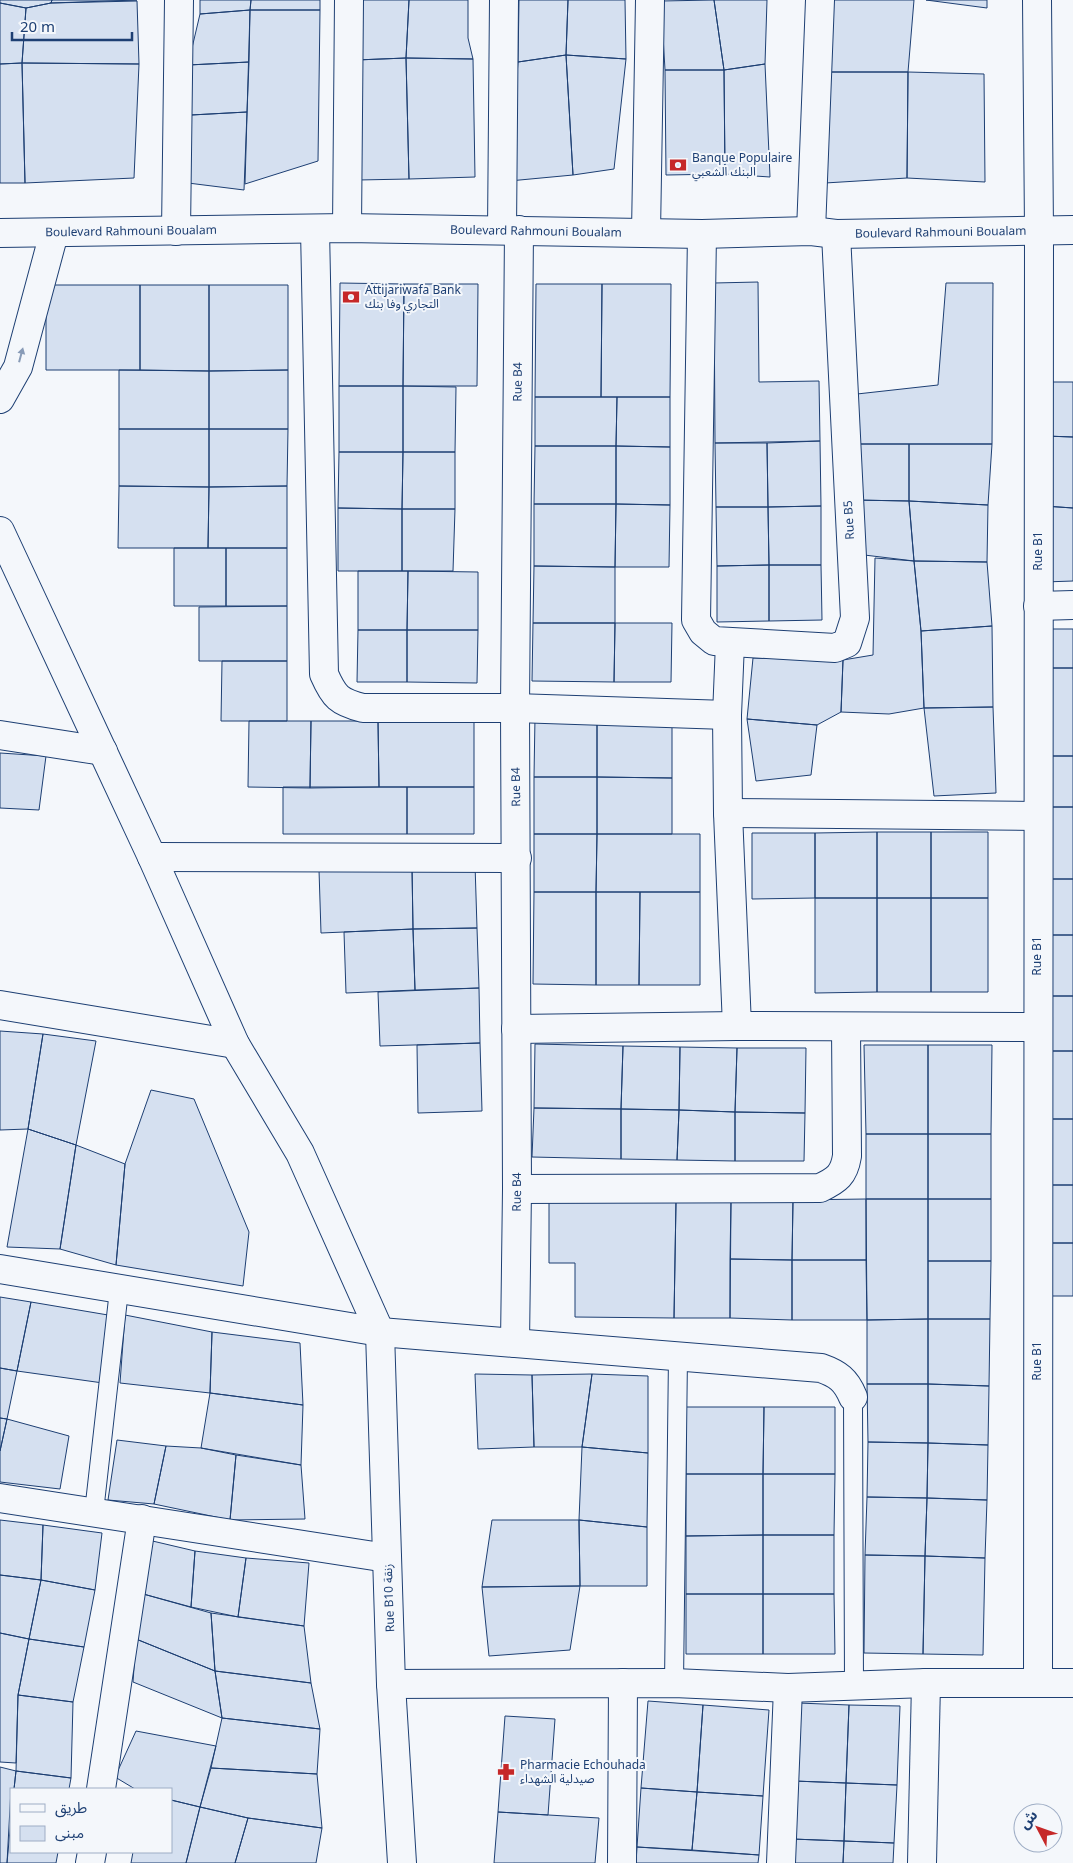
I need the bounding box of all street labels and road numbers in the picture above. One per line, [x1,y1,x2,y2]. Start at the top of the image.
street label: Boulevard Rahmouni Boualam [45,221,217,240]
street label: Boulevard Rahmouni Boualam [450,221,622,241]
street label: Boulevard Rahmouni Boualam [855,222,1027,242]
street label: Rue B4 [509,362,526,402]
street label: Rue B5 [839,500,858,540]
street label: Rue B1 [1029,531,1046,571]
street label: Rue B4 [507,767,524,807]
street label: Rue B1 [1028,936,1045,976]
street label: Rue B4 [508,1172,525,1212]
street label: Rue B1 [1028,1341,1045,1381]
street label: Rue B10 زنقة [379,1564,398,1633]

